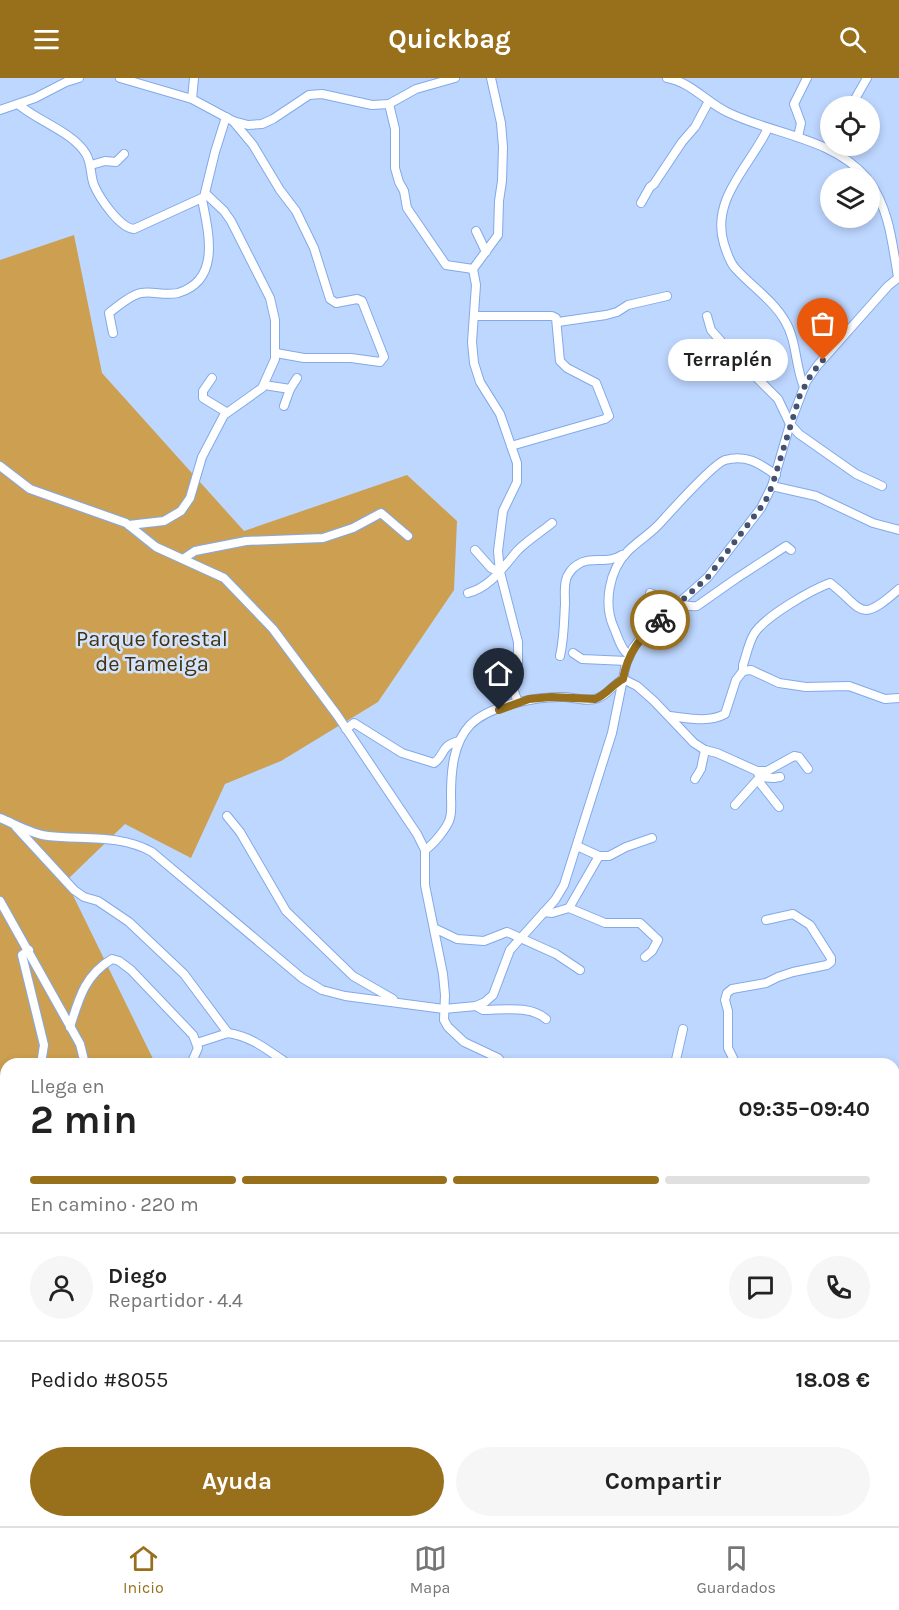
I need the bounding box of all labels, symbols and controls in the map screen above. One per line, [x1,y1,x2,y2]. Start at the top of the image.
icon: menu [30,23,63,56]
text: Quickbag [388,23,511,55]
icon: search [836,23,869,56]
map controls [820,96,880,228]
button: locate [820,96,880,156]
button: layers [820,168,880,228]
pin [797,298,848,360]
icon: bag [806,307,839,340]
callout: Terraplén [667,339,787,381]
text: Terraplén [684,348,772,371]
courier [630,590,690,650]
icon: bike [644,604,677,637]
park label: Parque forestal de Tameiga [76,626,228,677]
pin [473,648,524,710]
icon: home [482,657,515,690]
text: Llega en [30,1075,105,1098]
text: 09:35–09:40 [738,1096,870,1122]
text: 2 min [30,1097,138,1143]
text: En camino · 220 m [30,1193,199,1216]
button: person [30,1256,93,1319]
button: chat [729,1256,792,1319]
button: phone [807,1256,870,1319]
text: Diego [108,1263,167,1289]
text: Repartidor · 4.4 [108,1289,243,1312]
text: Pedido #8055 [30,1367,169,1393]
text: 18.08 € [796,1367,870,1393]
button: Ayuda [30,1447,444,1516]
button: Compartir [456,1447,870,1516]
tab: Inicio [123,1542,164,1597]
tab: Mapa [410,1542,450,1597]
tab: Guardados [696,1542,776,1597]

